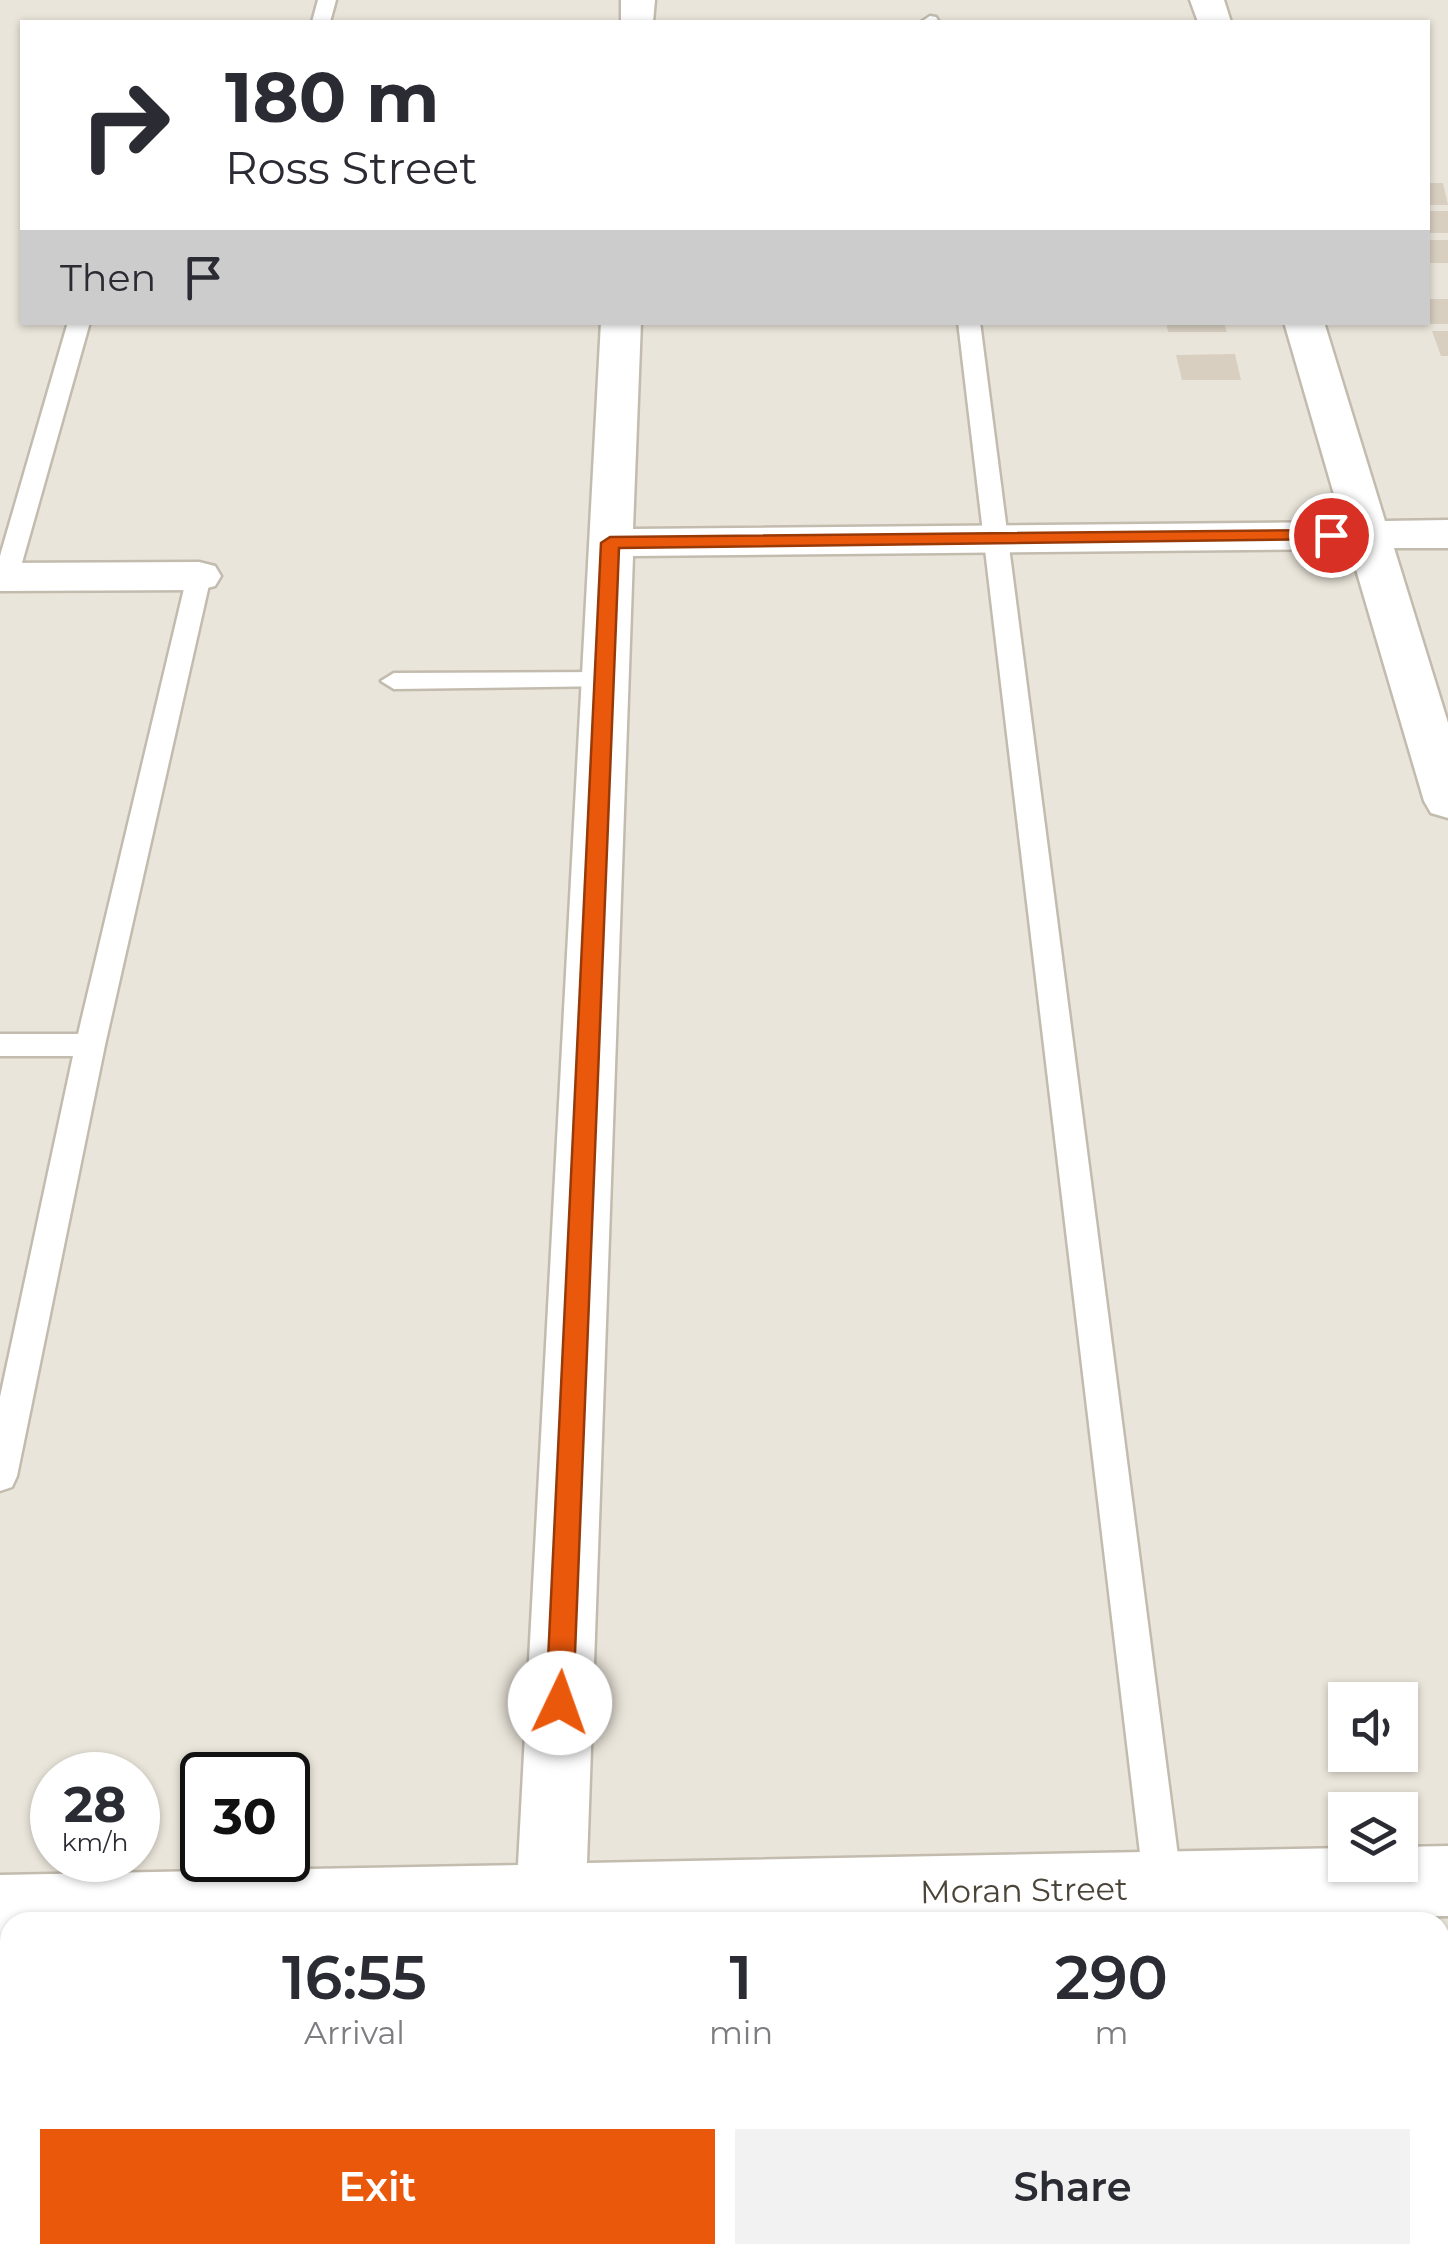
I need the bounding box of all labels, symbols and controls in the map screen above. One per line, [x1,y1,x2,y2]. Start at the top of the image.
text: 180 m [225,54,439,140]
icon: right [60,60,190,190]
text: Ross Street [225,140,478,195]
icon: arrive [176,250,231,305]
text: Then [60,254,156,301]
pin [1289,493,1374,578]
icon: arrive [1304,508,1359,563]
position arrow [508,1651,612,1755]
map controls [1328,1682,1418,1882]
button: sound [1328,1682,1418,1772]
speed limit sign: 30 [180,1752,310,1882]
text: 28 [64,1774,126,1835]
button: layers [1328,1792,1418,1882]
text: km/h [62,1827,128,1857]
street label: Moran Street [920,1869,1128,1911]
text: 16:55 [282,1941,427,2014]
text: 1 [730,1941,752,2014]
text: 290 [1055,1941,1168,2014]
text: Arrival [304,2013,405,2052]
text: min [709,2013,773,2052]
text: m [1095,2013,1129,2052]
button: Exit [40,2129,715,2244]
button: Share [735,2129,1410,2244]

